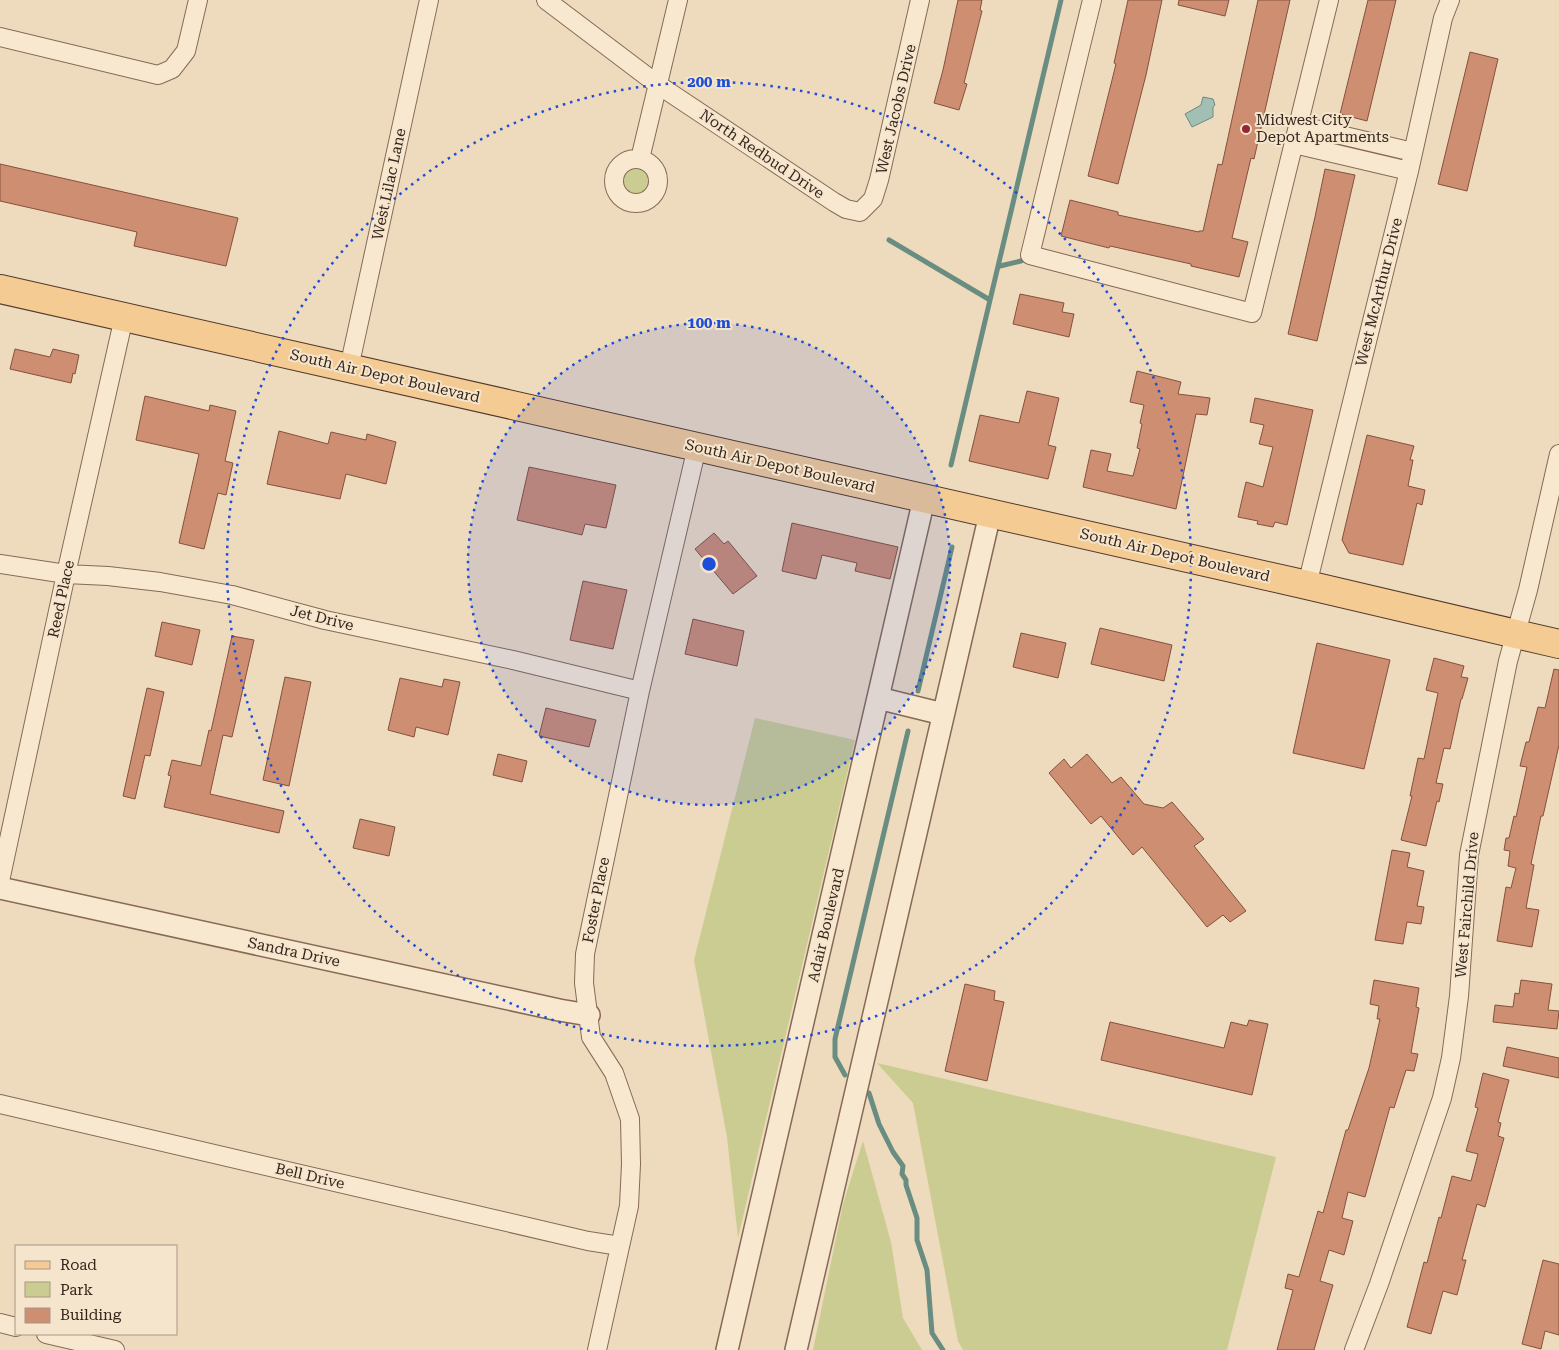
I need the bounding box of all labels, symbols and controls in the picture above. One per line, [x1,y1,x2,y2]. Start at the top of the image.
street label: West Jacobs Drive [872,42,920,176]
text: 200 m [687,73,731,91]
street label: North Redbud Drive [696,106,828,202]
place label: Midwest City Depot Apartments [1256,111,1389,146]
marker: Midwest City Depot Apartments [1240,123,1252,135]
street label: West Lilac Lane [368,127,410,241]
street label: West McArthur Drive [1352,216,1406,368]
text: 100 m [687,314,731,332]
street label: South Air Depot Boulevard [288,345,482,407]
street label: South Air Depot Boulevard [683,435,877,497]
street label: South Air Depot Boulevard [1078,524,1272,586]
centre of rings [700,555,718,573]
street label: Reed Place [44,558,78,640]
street label: Jet Drive [288,601,356,635]
street label: West Fairchild Drive [1452,831,1482,979]
street label: Foster Place [579,856,613,944]
street label: Adair Boulevard [804,866,848,984]
street label: Sandra Drive [246,933,342,971]
street label: Bell Drive [274,1159,346,1193]
legend [15,1245,178,1335]
text: Road [60,1256,97,1274]
text: Park [60,1281,94,1299]
text: Building [60,1306,122,1324]

